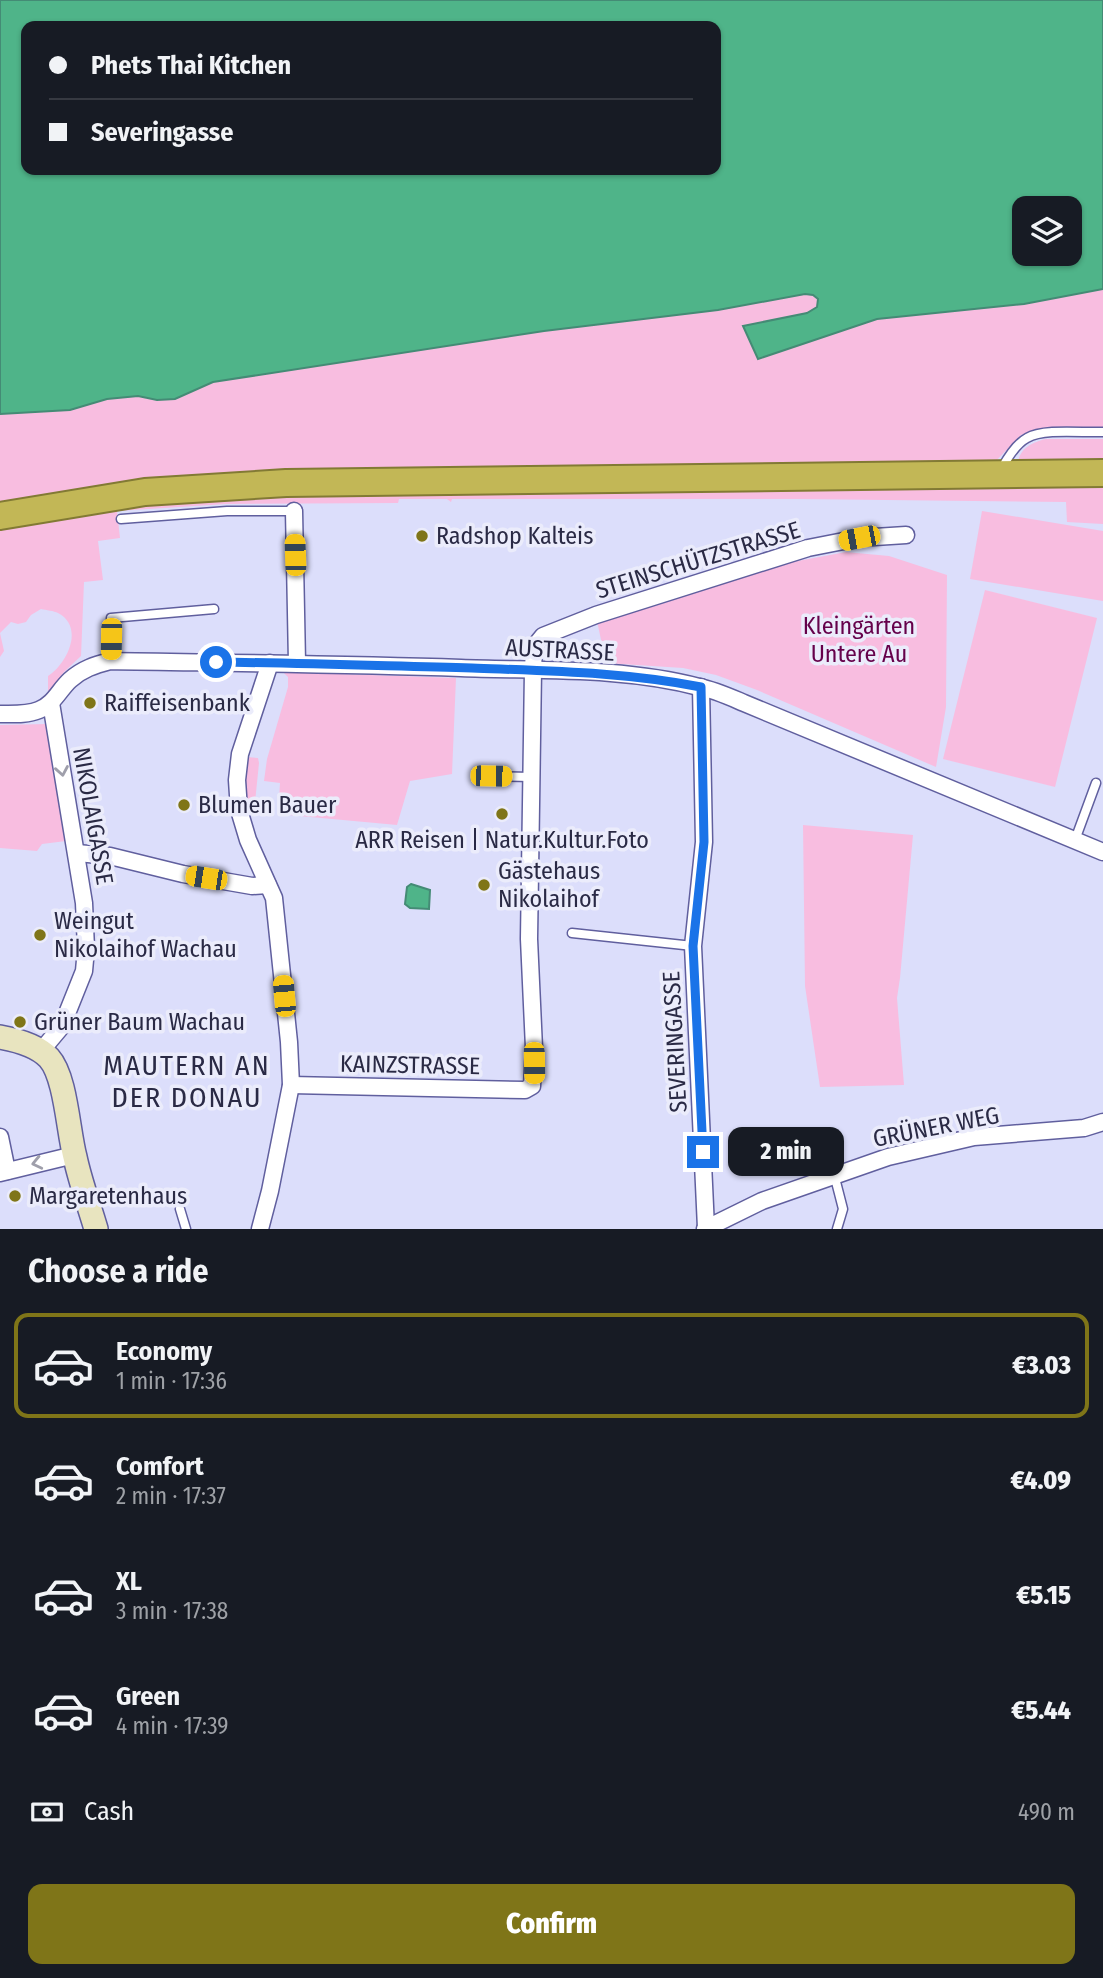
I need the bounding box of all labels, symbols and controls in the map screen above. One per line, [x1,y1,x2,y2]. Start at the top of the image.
text: Phets Thai Kitchen [91,50,291,81]
text: Severingasse [91,117,233,148]
map controls [1012,196,1082,266]
button: layers [1012,196,1082,266]
street label: STEINSCHÜTZSTRASSE [593,516,803,604]
place label: Radshop Kalteis [436,522,593,550]
car [837,524,882,552]
marker: Radshop Kalteis [414,528,430,544]
car [284,534,307,576]
park label: Kleingärten Untere Au [803,612,915,668]
car [101,618,122,660]
street label: AUSTRASSE [505,633,615,667]
route start [200,646,232,678]
place label: Raiffeisenbank [104,689,251,717]
marker: Raiffeisenbank [82,695,98,711]
street label: NIKOLAIGASSE [67,745,119,887]
one-way arrow [54,765,69,777]
car [470,765,513,787]
place label: Blumen Bauer [198,791,337,819]
marker: Blumen Bauer [176,797,192,813]
marker: ARR Reisen | Natur.Kultur.Foto [494,806,510,822]
place label: ARR Reisen | Natur.Kultur.Foto [355,826,649,854]
place label: Gästehaus Nikolaihof [498,857,601,913]
car [184,864,229,892]
marker: Gästehaus Nikolaihof [476,877,492,893]
place label: Weingut Nikolaihof Wachau [54,907,237,963]
marker: Weingut Nikolaihof Wachau [32,927,48,943]
street label: SEVERINGASSE [657,970,693,1114]
car [272,974,297,1018]
place label: Grüner Baum Wachau [34,1008,245,1036]
marker: Grüner Baum Wachau [12,1014,28,1030]
car [524,1042,545,1084]
district label: MAUTERN AN DER DONAU [103,1049,271,1114]
street label: KAINZSTRASSE [340,1050,480,1080]
street label: GRÜNER WEG [870,1101,1002,1153]
callout: 2 min [728,1128,843,1176]
route end [687,1136,719,1168]
text: 2 min [761,1137,811,1165]
one-way arrow [31,1155,43,1170]
place label: Margaretenhaus [29,1182,187,1210]
marker: Margaretenhaus [7,1188,23,1204]
text: Choose a ride [28,1252,209,1290]
icon: car [32,1334,95,1397]
text: Economy [116,1336,212,1367]
text: €3.03 [1012,1350,1071,1381]
text: 1 min · 17:36 [116,1367,227,1395]
icon: car [32,1449,95,1512]
text: Comfort [116,1451,204,1482]
text: €4.09 [1011,1465,1071,1496]
text: 2 min · 17:37 [116,1482,226,1510]
icon: car [32,1564,95,1627]
text: XL [116,1566,142,1597]
text: €5.15 [1016,1580,1071,1611]
text: 3 min · 17:38 [116,1597,228,1625]
icon: car [32,1679,95,1742]
text: Green [116,1681,180,1712]
text: €5.44 [1011,1695,1071,1726]
text: 4 min · 17:39 [116,1712,229,1740]
icon: cash [28,1793,66,1831]
text: Cash [84,1796,134,1827]
text: 490 m [1018,1798,1075,1826]
button: Confirm [28,1884,1075,1964]

